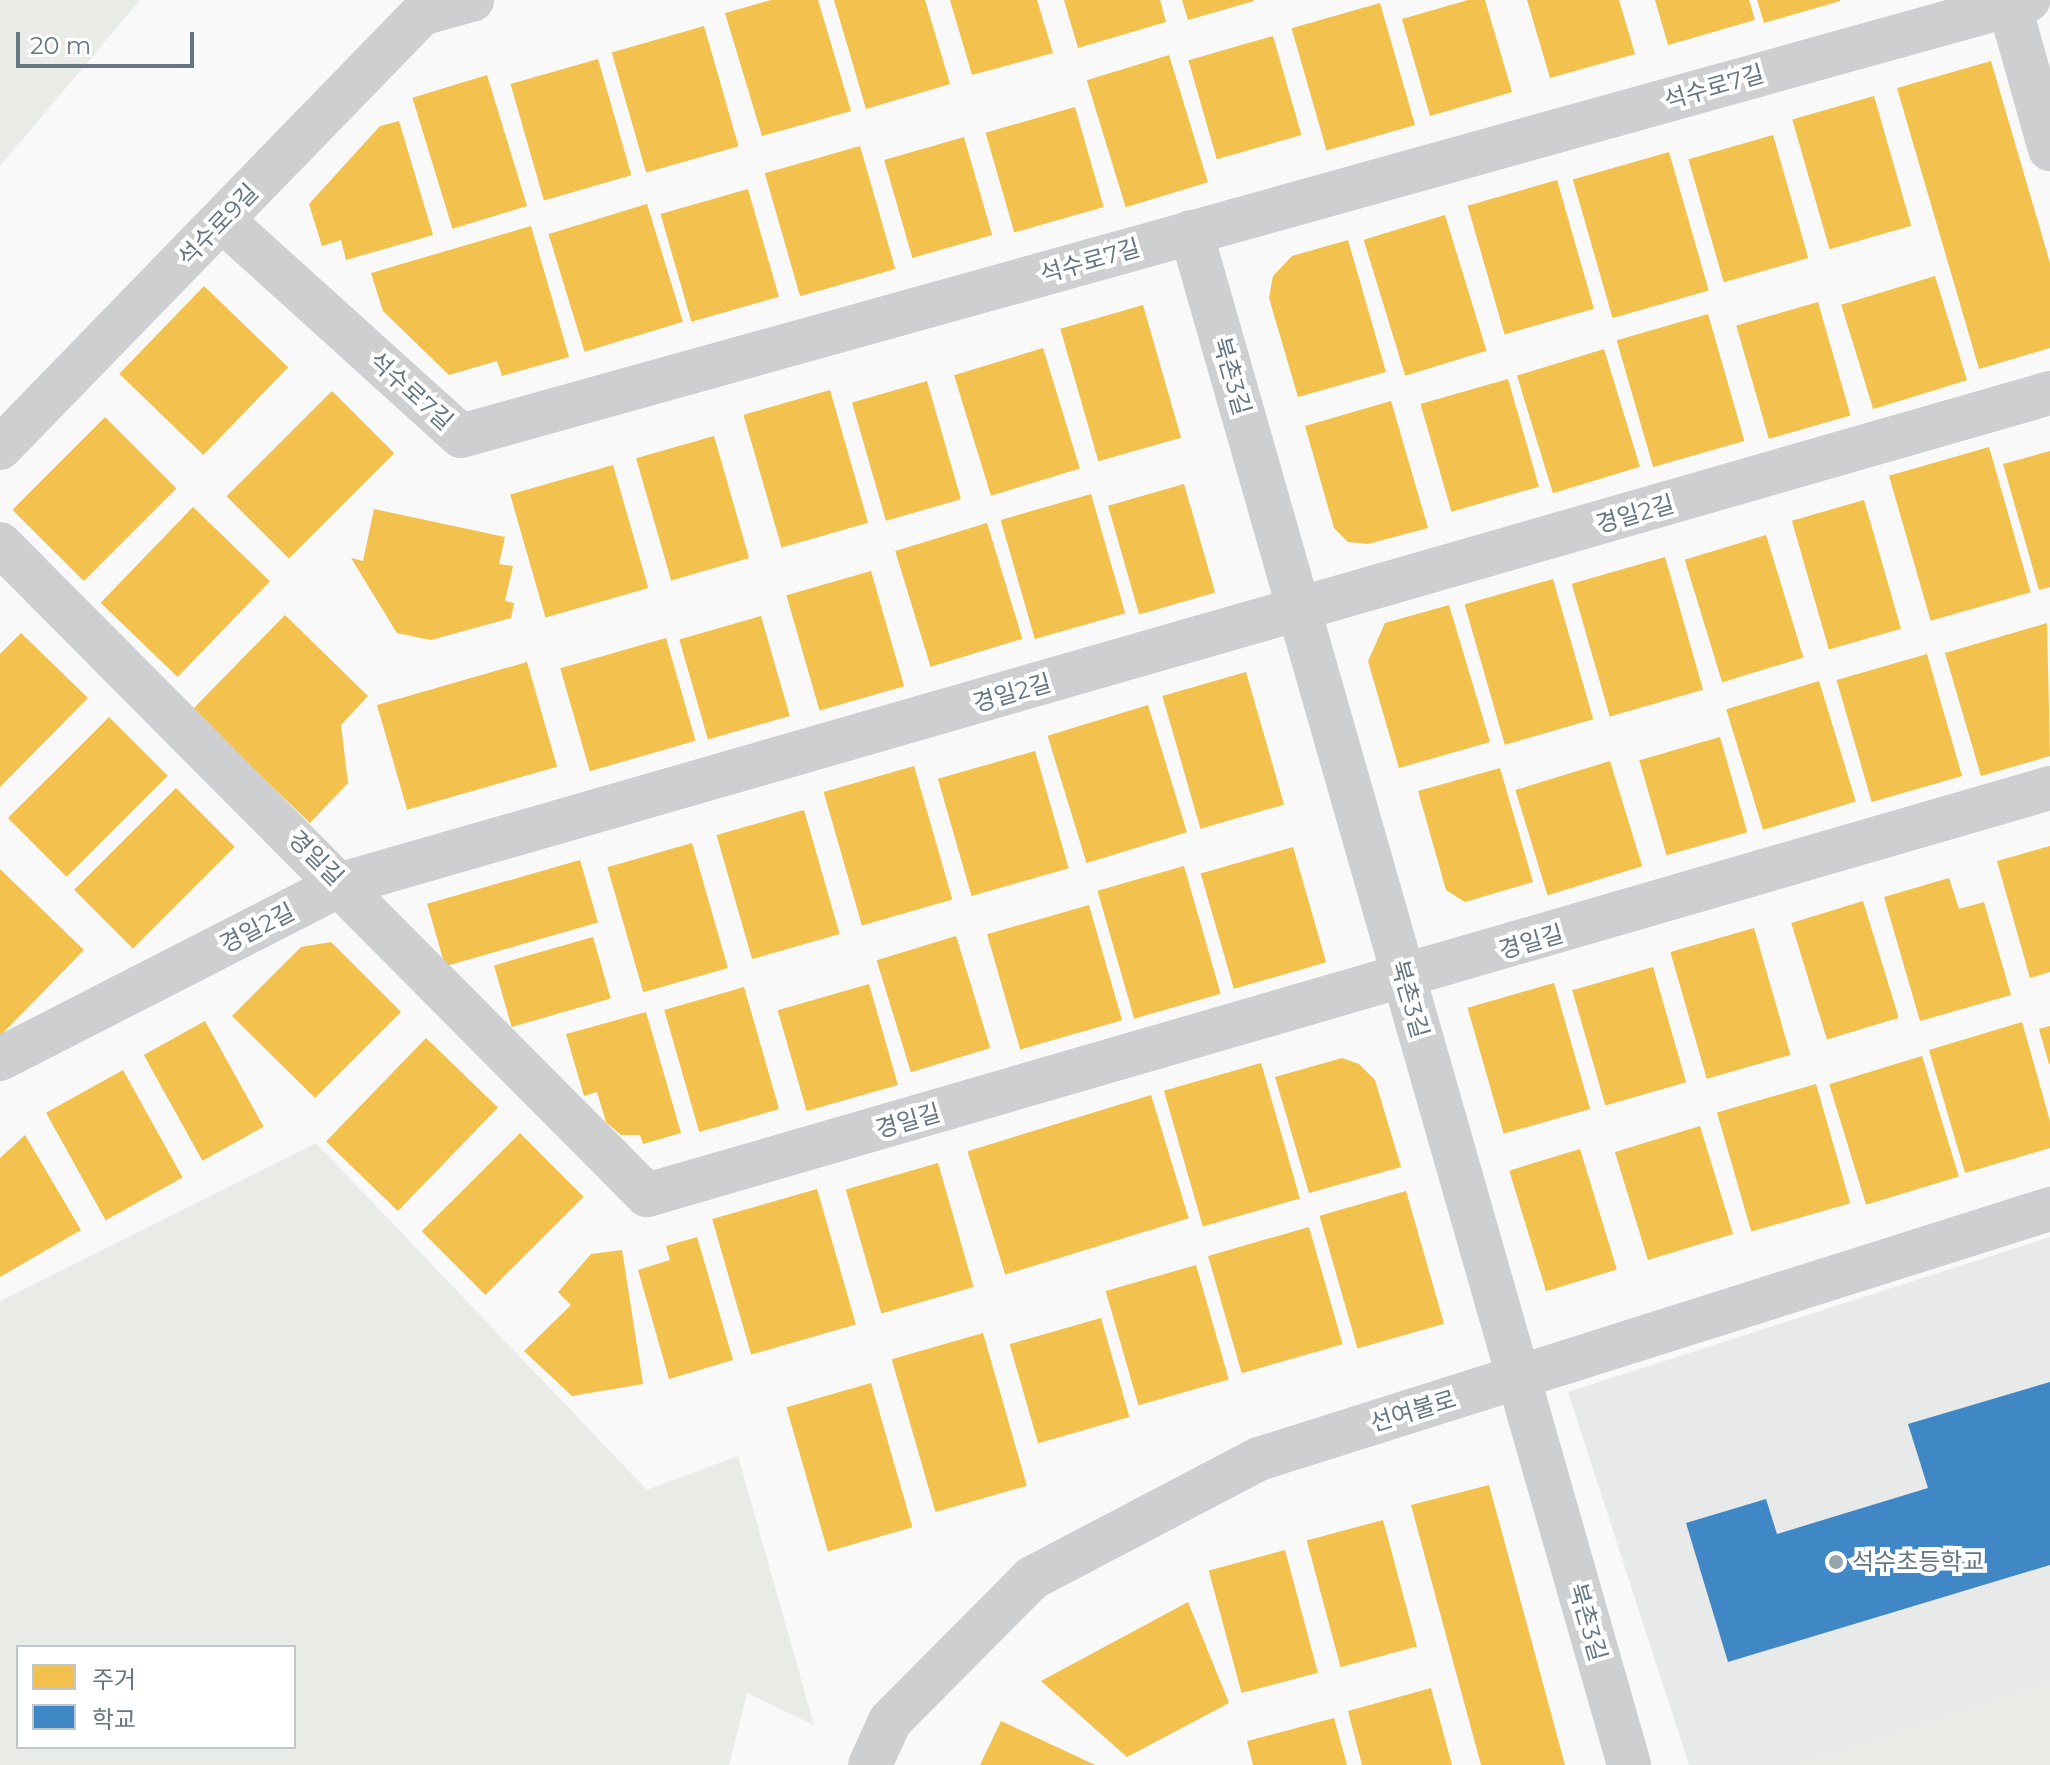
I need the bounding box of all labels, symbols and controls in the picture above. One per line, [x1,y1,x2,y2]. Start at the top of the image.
scale bar [20,16,198,66]
text: 20 m [30,31,91,60]
street label: 석수로7길 [1661,59,1767,115]
street label: 석수로9길 [172,178,264,272]
street label: 석수로7길 [1037,233,1143,289]
street label: 북촌3길 [1207,334,1257,418]
street label: 석수로7길 [363,346,459,436]
street label: 경일2길 [1593,489,1677,539]
street label: 경일2길 [970,668,1054,718]
street label: 경일길 [282,824,350,892]
street label: 경일2길 [215,897,299,959]
street label: 경일길 [1495,919,1567,965]
street label: 북촌3길 [1385,957,1435,1041]
street label: 경일길 [872,1098,944,1144]
street label: 선여불로 [1367,1384,1459,1438]
place label: 석수초등학교 [1852,1548,1984,1576]
marker: 석수초등학교 [1827,1553,1845,1571]
street label: 북촌3길 [1563,1580,1613,1664]
legend [16,1645,296,1749]
text: 주거 [92,1665,136,1694]
text: 학교 [92,1705,136,1734]

